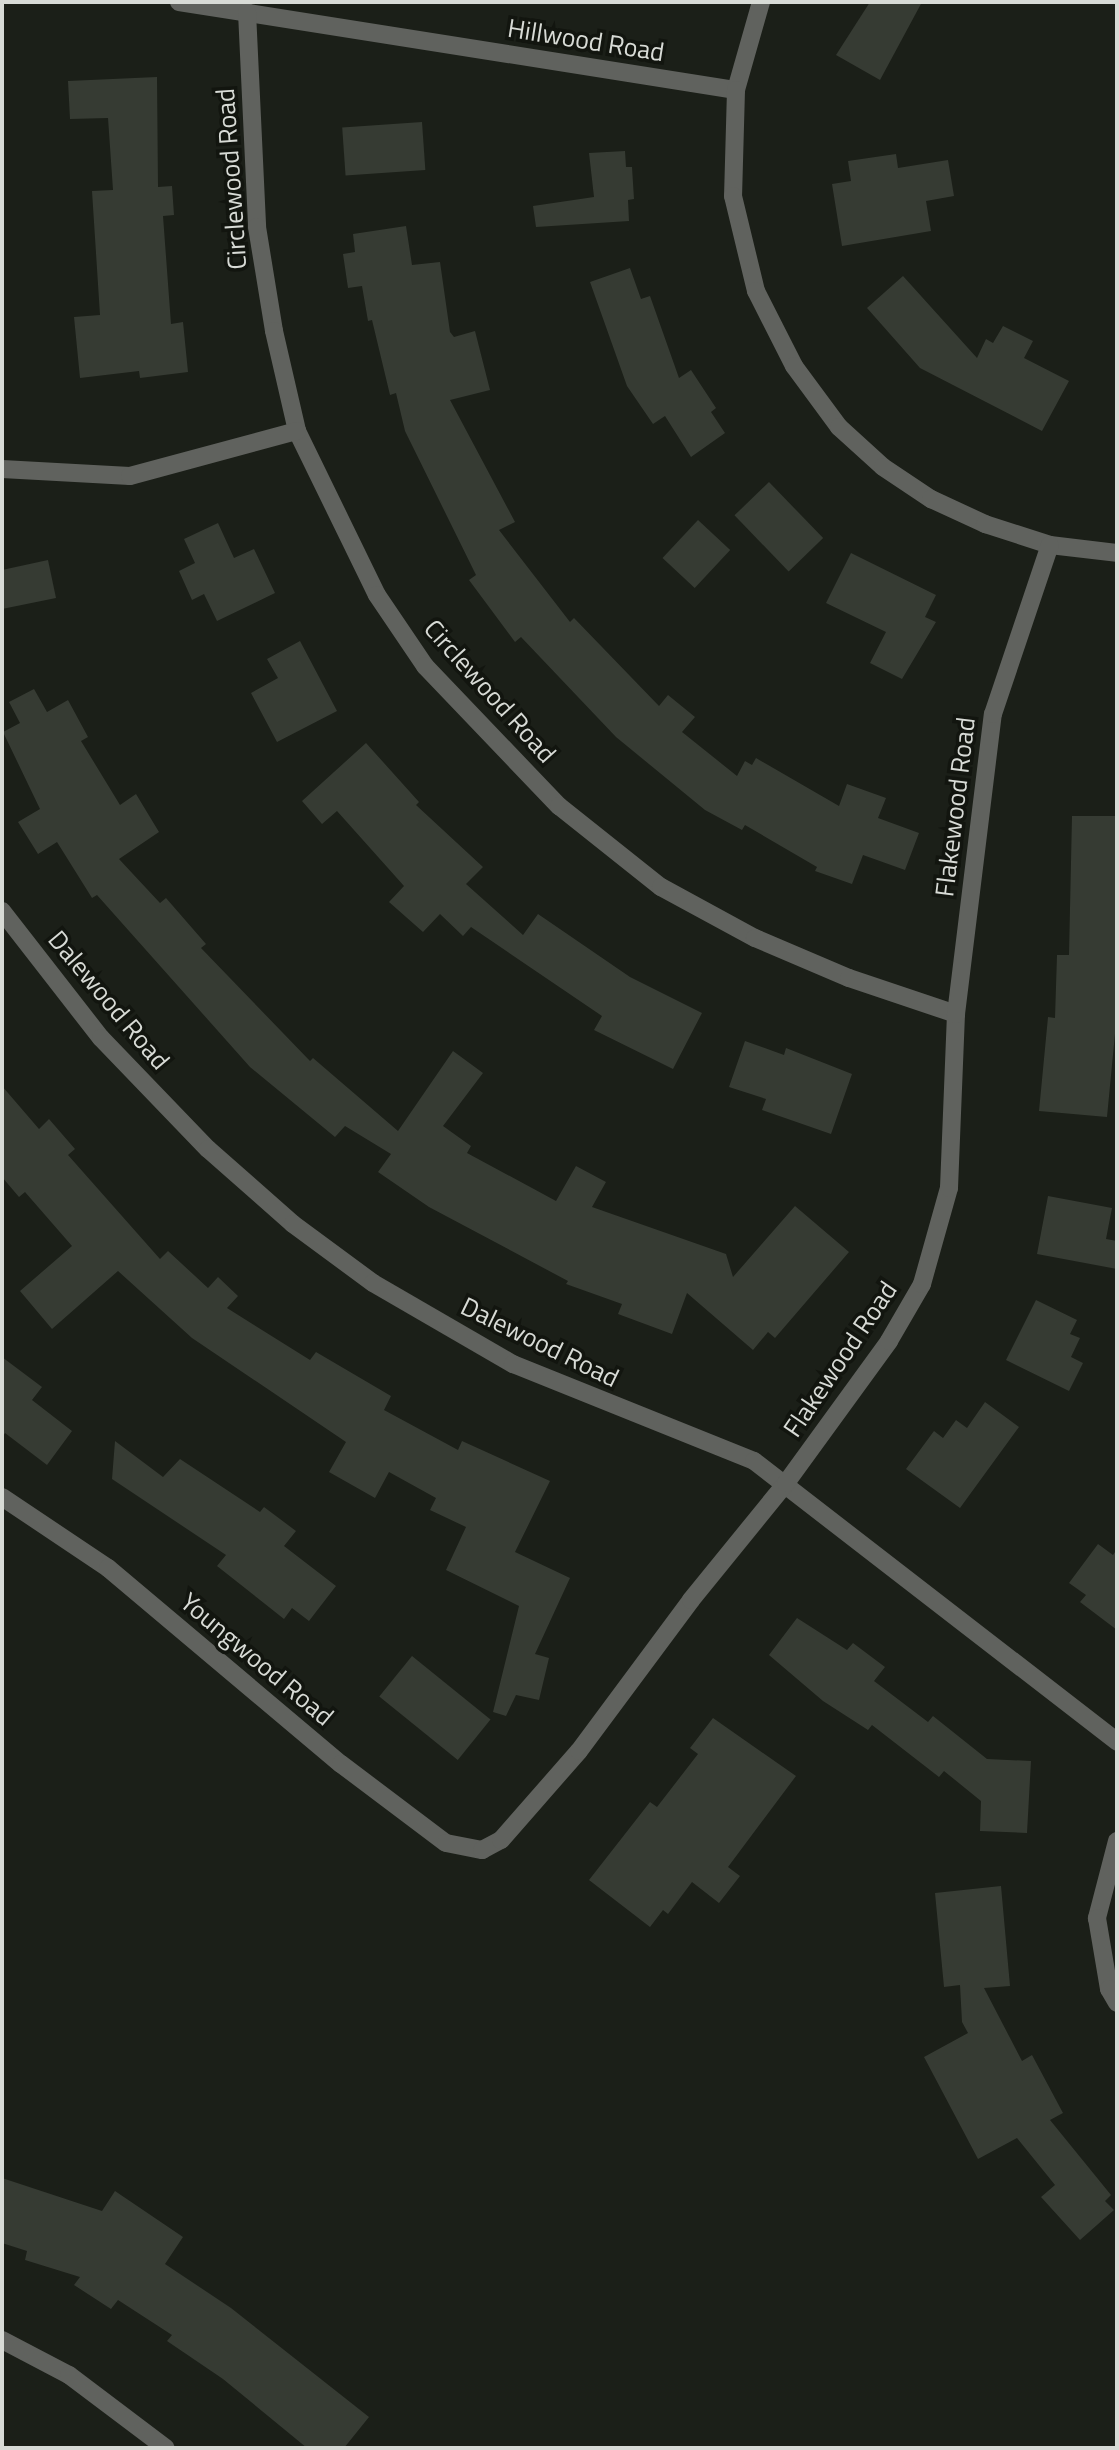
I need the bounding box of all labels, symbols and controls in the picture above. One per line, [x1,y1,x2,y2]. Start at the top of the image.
street label: Hillwood Road [505,12,667,68]
street label: Circlewood Road [209,87,253,271]
street label: Circlewood Road [418,613,562,769]
street label: Flakewood Road [929,715,981,899]
street label: Dalewood Road [42,924,176,1076]
street label: Flakewood Road [777,1275,903,1443]
street label: Dalewood Road [456,1290,624,1394]
street label: Youngwood Road [174,1586,340,1732]

